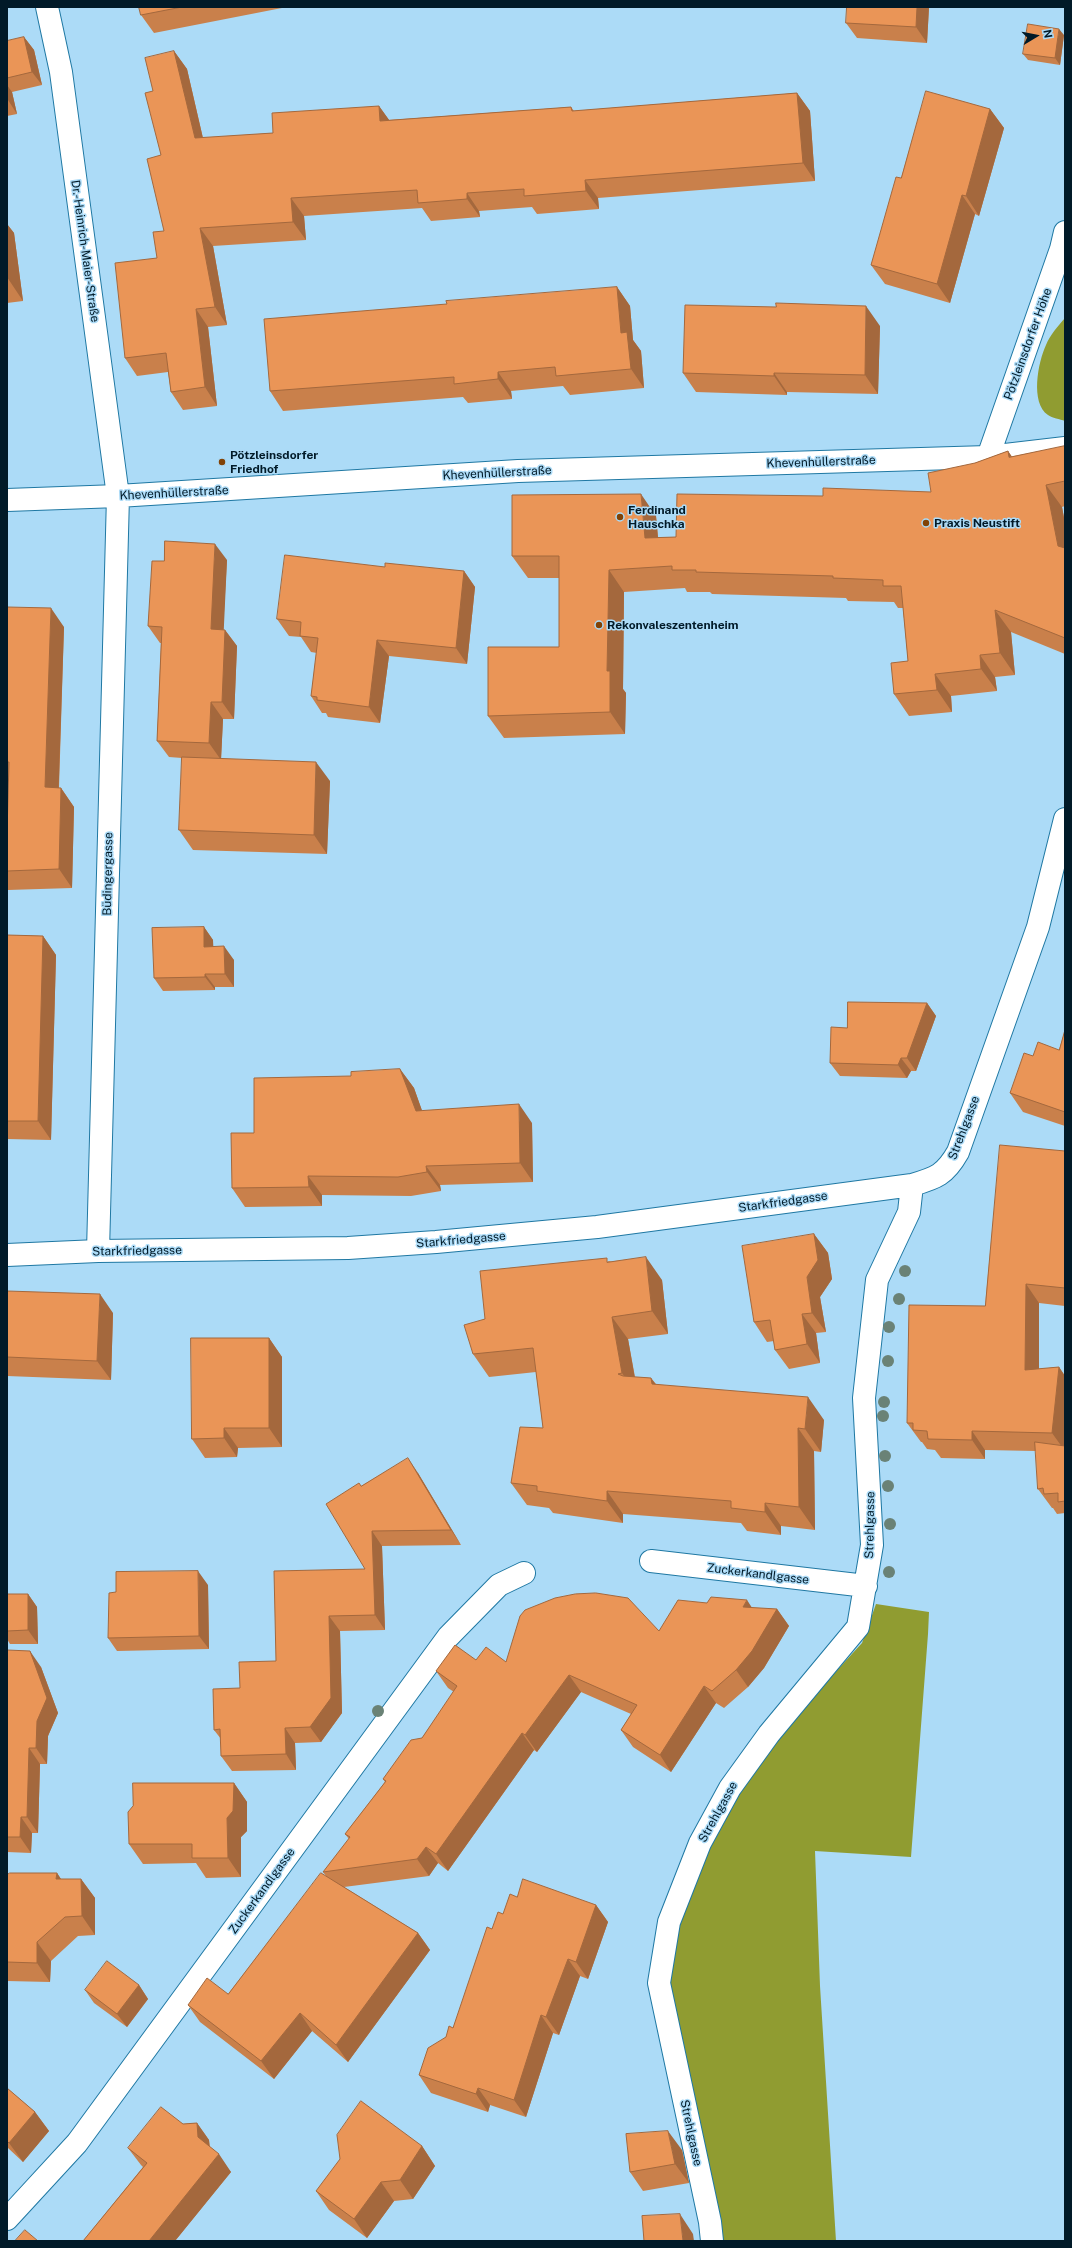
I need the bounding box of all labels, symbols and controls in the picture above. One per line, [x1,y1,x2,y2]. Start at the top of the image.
north arrow [1016,16,1056,56]
text: N [1041,29,1054,39]
street label: Dr.-Heinrich-Maier-Straße [68,179,102,323]
street label: Pötzleinsdorfer Höhe [1001,286,1055,402]
place label: Pötzleinsdorfer Friedhof [230,448,318,476]
street label: Khevenhüllerstraße [766,453,876,471]
marker: Pötzleinsdorfer Friedhof [217,457,227,467]
street label: Khevenhüllerstraße [442,463,552,483]
street label: Khevenhüllerstraße [119,483,229,503]
place label: Ferdinand Hauschka [628,503,686,531]
marker: Ferdinand Hauschka [615,512,625,522]
place label: Praxis Neustift [934,516,1020,530]
marker: Praxis Neustift [921,518,931,528]
place label: Rekonvaleszentenheim [607,618,739,632]
marker: Rekonvaleszentenheim [594,620,604,630]
street label: Büdingergasse [100,832,116,916]
street label: Strehlgasse [945,1094,983,1162]
street label: Starkfriedgasse [738,1189,828,1215]
street label: Starkfriedgasse [416,1229,506,1251]
street label: Starkfriedgasse [92,1243,182,1259]
street label: Strehlgasse [862,1491,878,1559]
street label: Zuckerkandlgasse [706,1561,810,1587]
street label: Strehlgasse [695,1779,741,1845]
street label: Zuckerkandlgasse [226,1845,298,1937]
street label: Strehlgasse [677,2099,705,2167]

